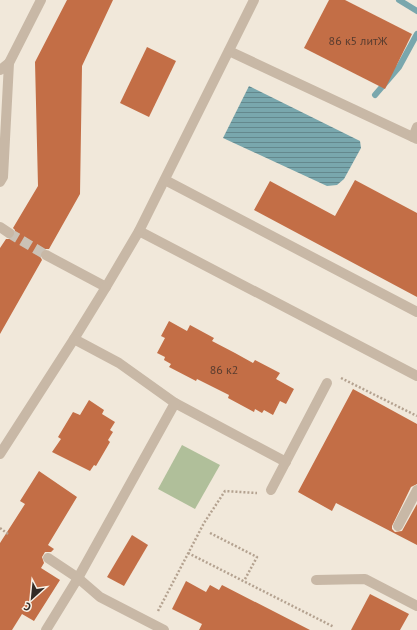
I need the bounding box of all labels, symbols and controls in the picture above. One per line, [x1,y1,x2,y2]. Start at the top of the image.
house number: 86 к5 литЖ [329,33,388,48]
house number: 86 к2 [210,362,238,377]
north arrow [12,578,52,618]
text: С [22,599,33,615]

